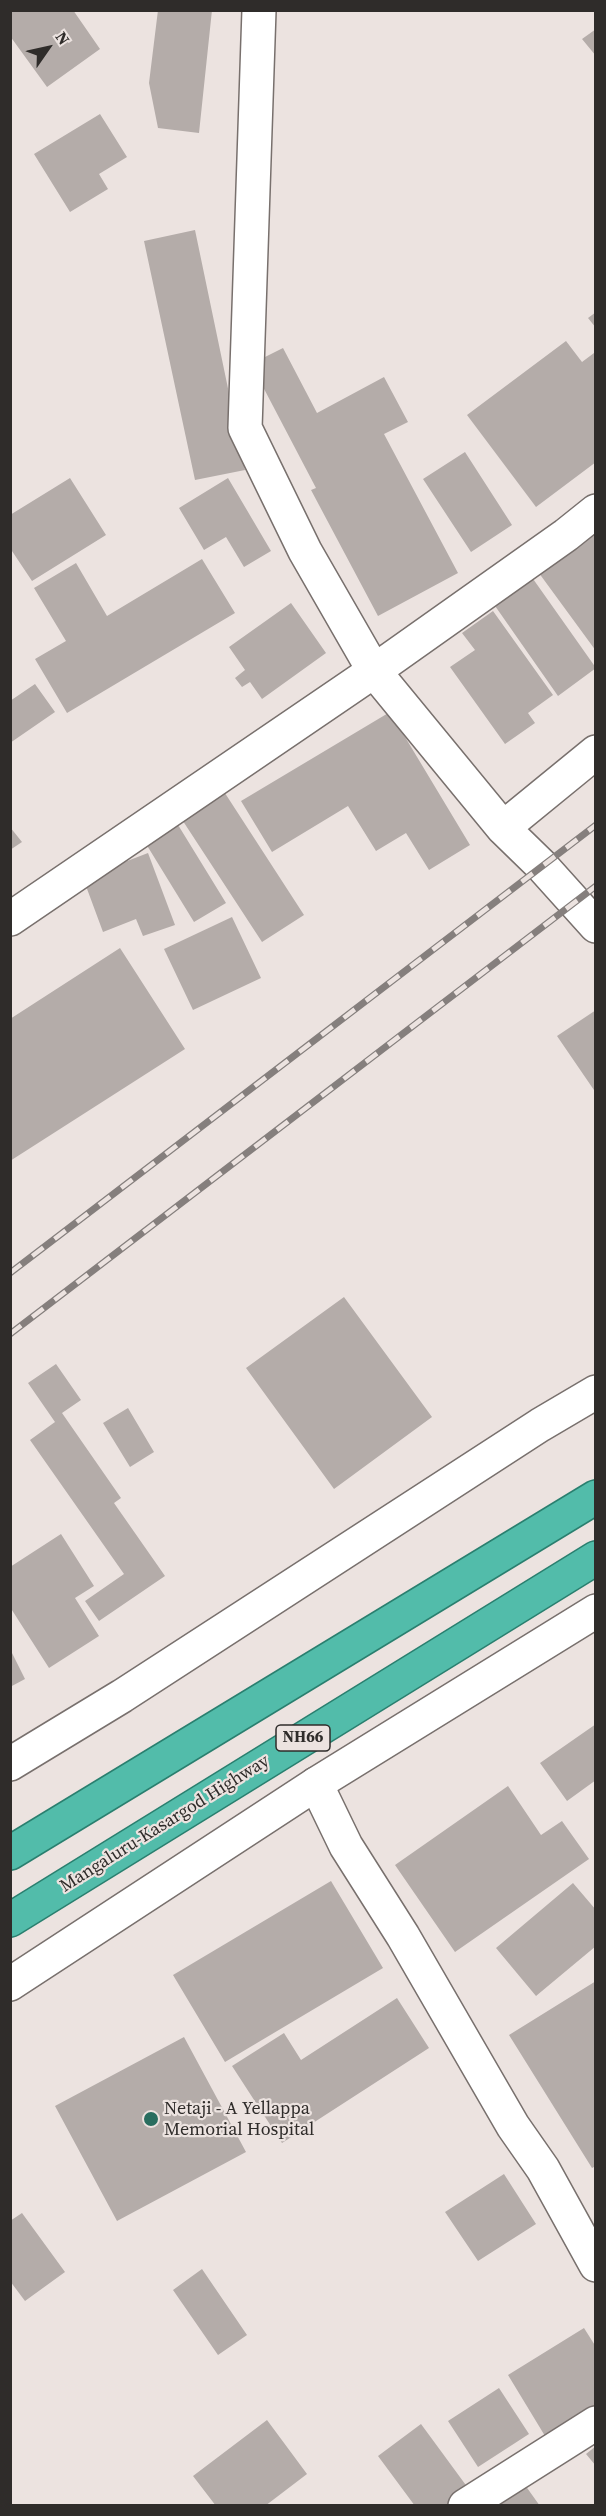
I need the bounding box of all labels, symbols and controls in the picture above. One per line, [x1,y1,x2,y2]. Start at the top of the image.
north arrow [18,18,78,78]
text: N [51,27,75,49]
road number: NH66 [276,1725,330,1751]
street label: Mangaluru-Kasargod Highway [56,1751,274,1897]
place label: Netaji - A Yellappa Memorial Hospital [164,2098,314,2140]
marker: Netaji - A Yellappa Memorial Hospital [142,2110,160,2128]

